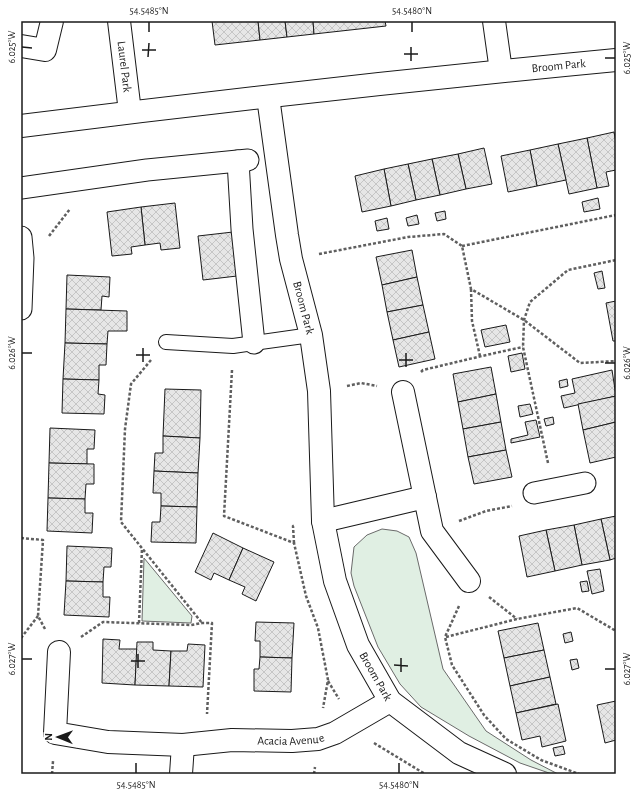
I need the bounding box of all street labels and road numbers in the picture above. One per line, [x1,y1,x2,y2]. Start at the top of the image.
street label: Laurel Park [115,40,134,94]
street label: Broom Park [531,57,587,74]
street label: Broom Park [291,280,317,336]
street label: Broom Park [357,650,395,703]
street label: Acacia Avenue [257,731,326,747]

